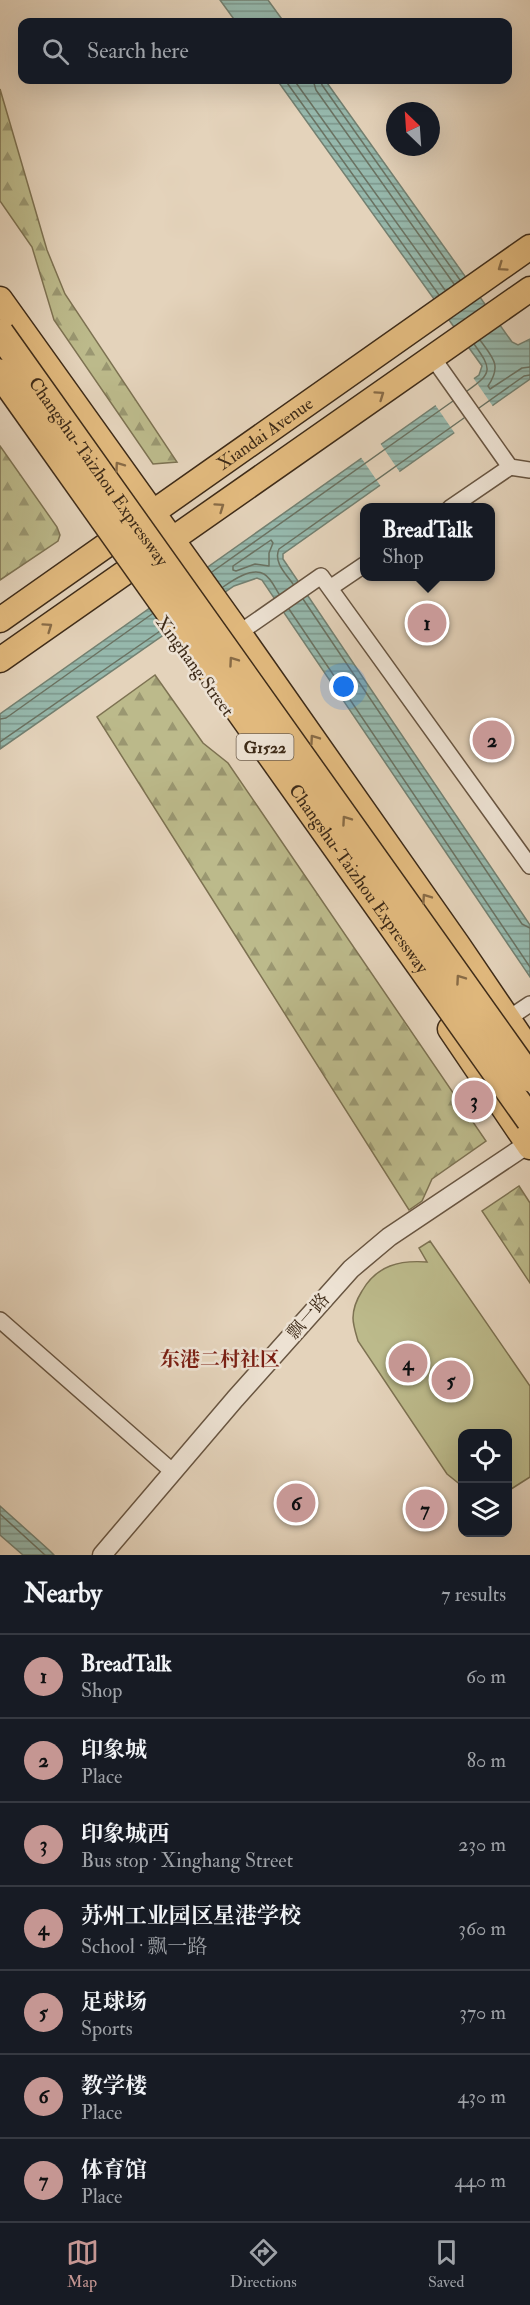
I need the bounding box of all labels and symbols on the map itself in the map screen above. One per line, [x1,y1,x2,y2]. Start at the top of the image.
north arrow [386,102,440,156]
one-way arrow [498,260,509,271]
street label: Changshu-Taizhou Expressway [23,373,174,572]
one-way arrow [373,391,384,402]
street label: Xiandai Avenue [213,392,318,476]
one-way arrow [115,461,126,472]
one-way arrow [214,503,225,514]
pin: 1 [408,600,446,646]
street label: Xinghang Street [150,611,239,721]
one-way arrow [42,623,53,634]
one-way arrow [230,657,241,668]
your location [329,672,358,701]
pin: 2 [472,718,512,762]
road number: G1522 [236,734,294,760]
one-way arrow [310,735,321,746]
street label: Changshu-Taizhou Expressway [283,780,434,979]
one-way arrow [343,816,354,827]
one-way arrow [422,894,433,905]
one-way arrow [456,975,467,986]
pin: 3 [454,1078,494,1122]
street label: 飘一路 [282,1288,335,1344]
pin: 4 [388,1340,428,1386]
district label: 东港二村社区 [160,1347,280,1372]
pin: 5 [432,1358,470,1402]
pin: 6 [276,1480,316,1526]
pin: 7 [406,1486,444,1532]

